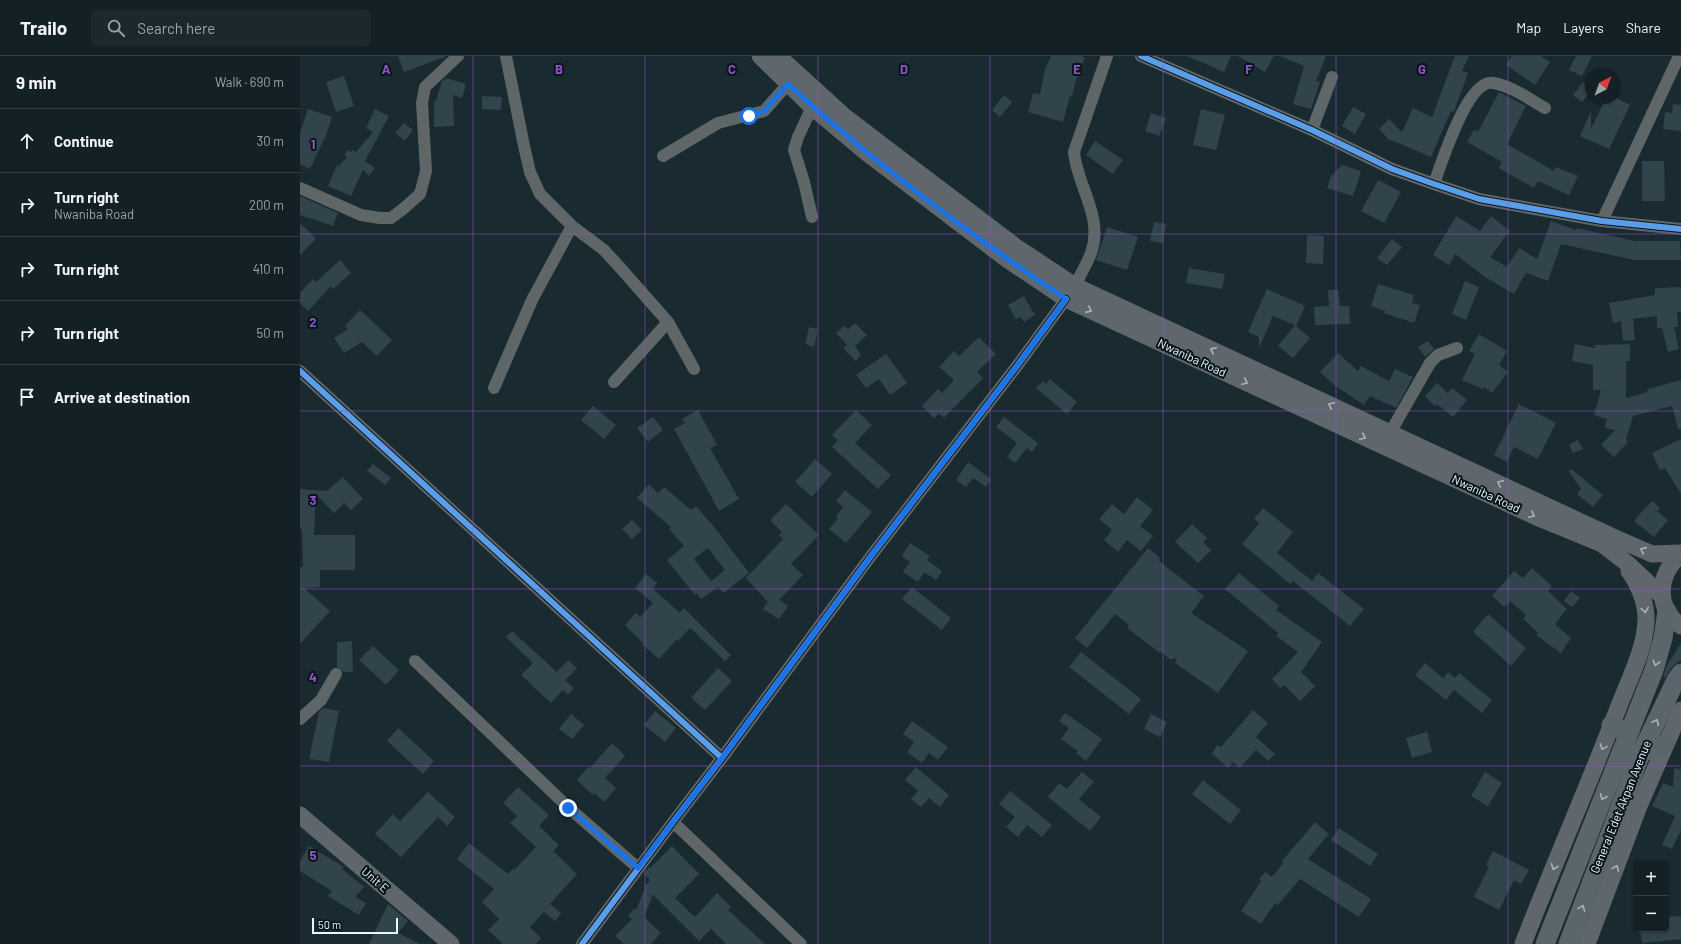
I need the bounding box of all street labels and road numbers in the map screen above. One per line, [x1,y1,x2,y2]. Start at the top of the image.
street label: Nwaniba Road [1156,335,1229,379]
street label: Nwaniba Road [1450,471,1523,515]
street label: General Edet Akpan Avenue [1587,738,1653,875]
street label: Unit E [359,864,392,895]

